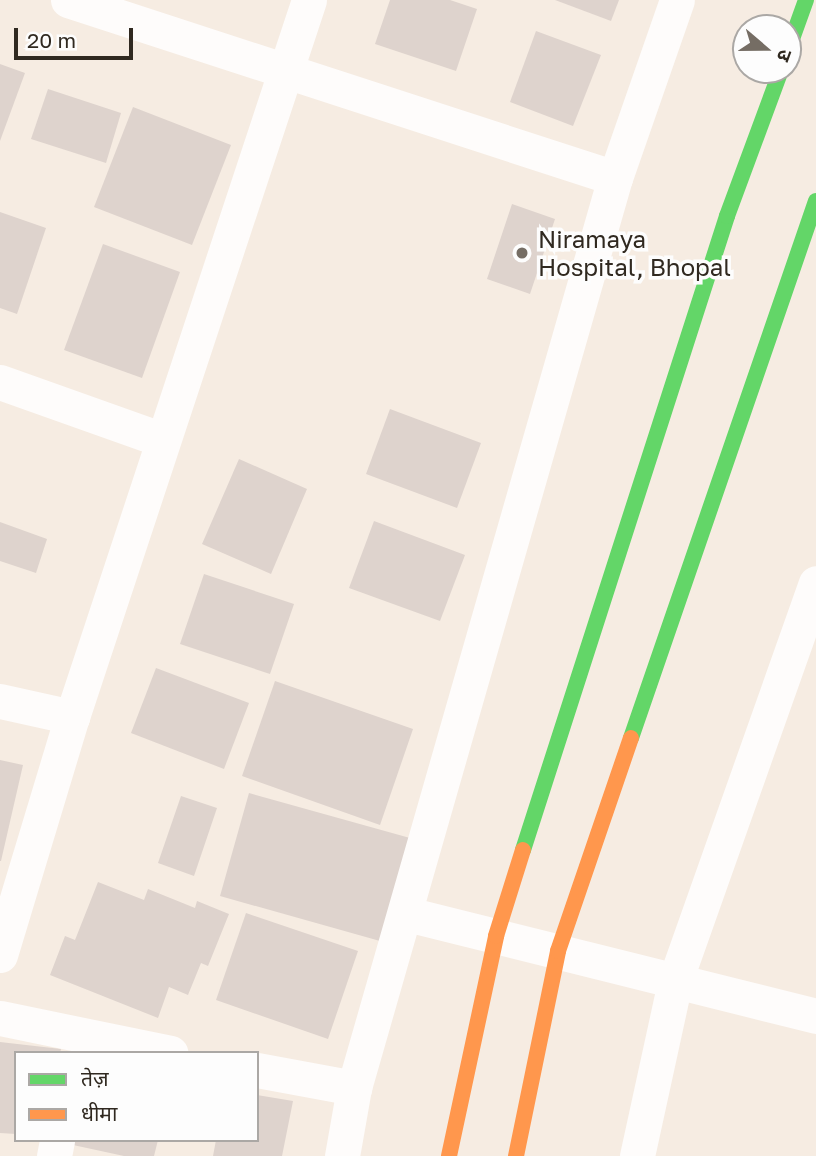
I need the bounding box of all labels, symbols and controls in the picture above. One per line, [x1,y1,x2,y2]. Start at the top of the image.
scale bar [18,14,136,58]
north arrow [732,14,802,84]
text: 20 m [27,27,76,53]
text: उ [773,47,798,65]
place label: Niramaya Hospital, Bhopal [538,225,731,281]
marker: Niramaya Hospital, Bhopal [512,243,532,263]
legend [14,1051,259,1142]
text: तेज़ [81,1065,109,1091]
text: धीमा [81,1100,117,1126]

